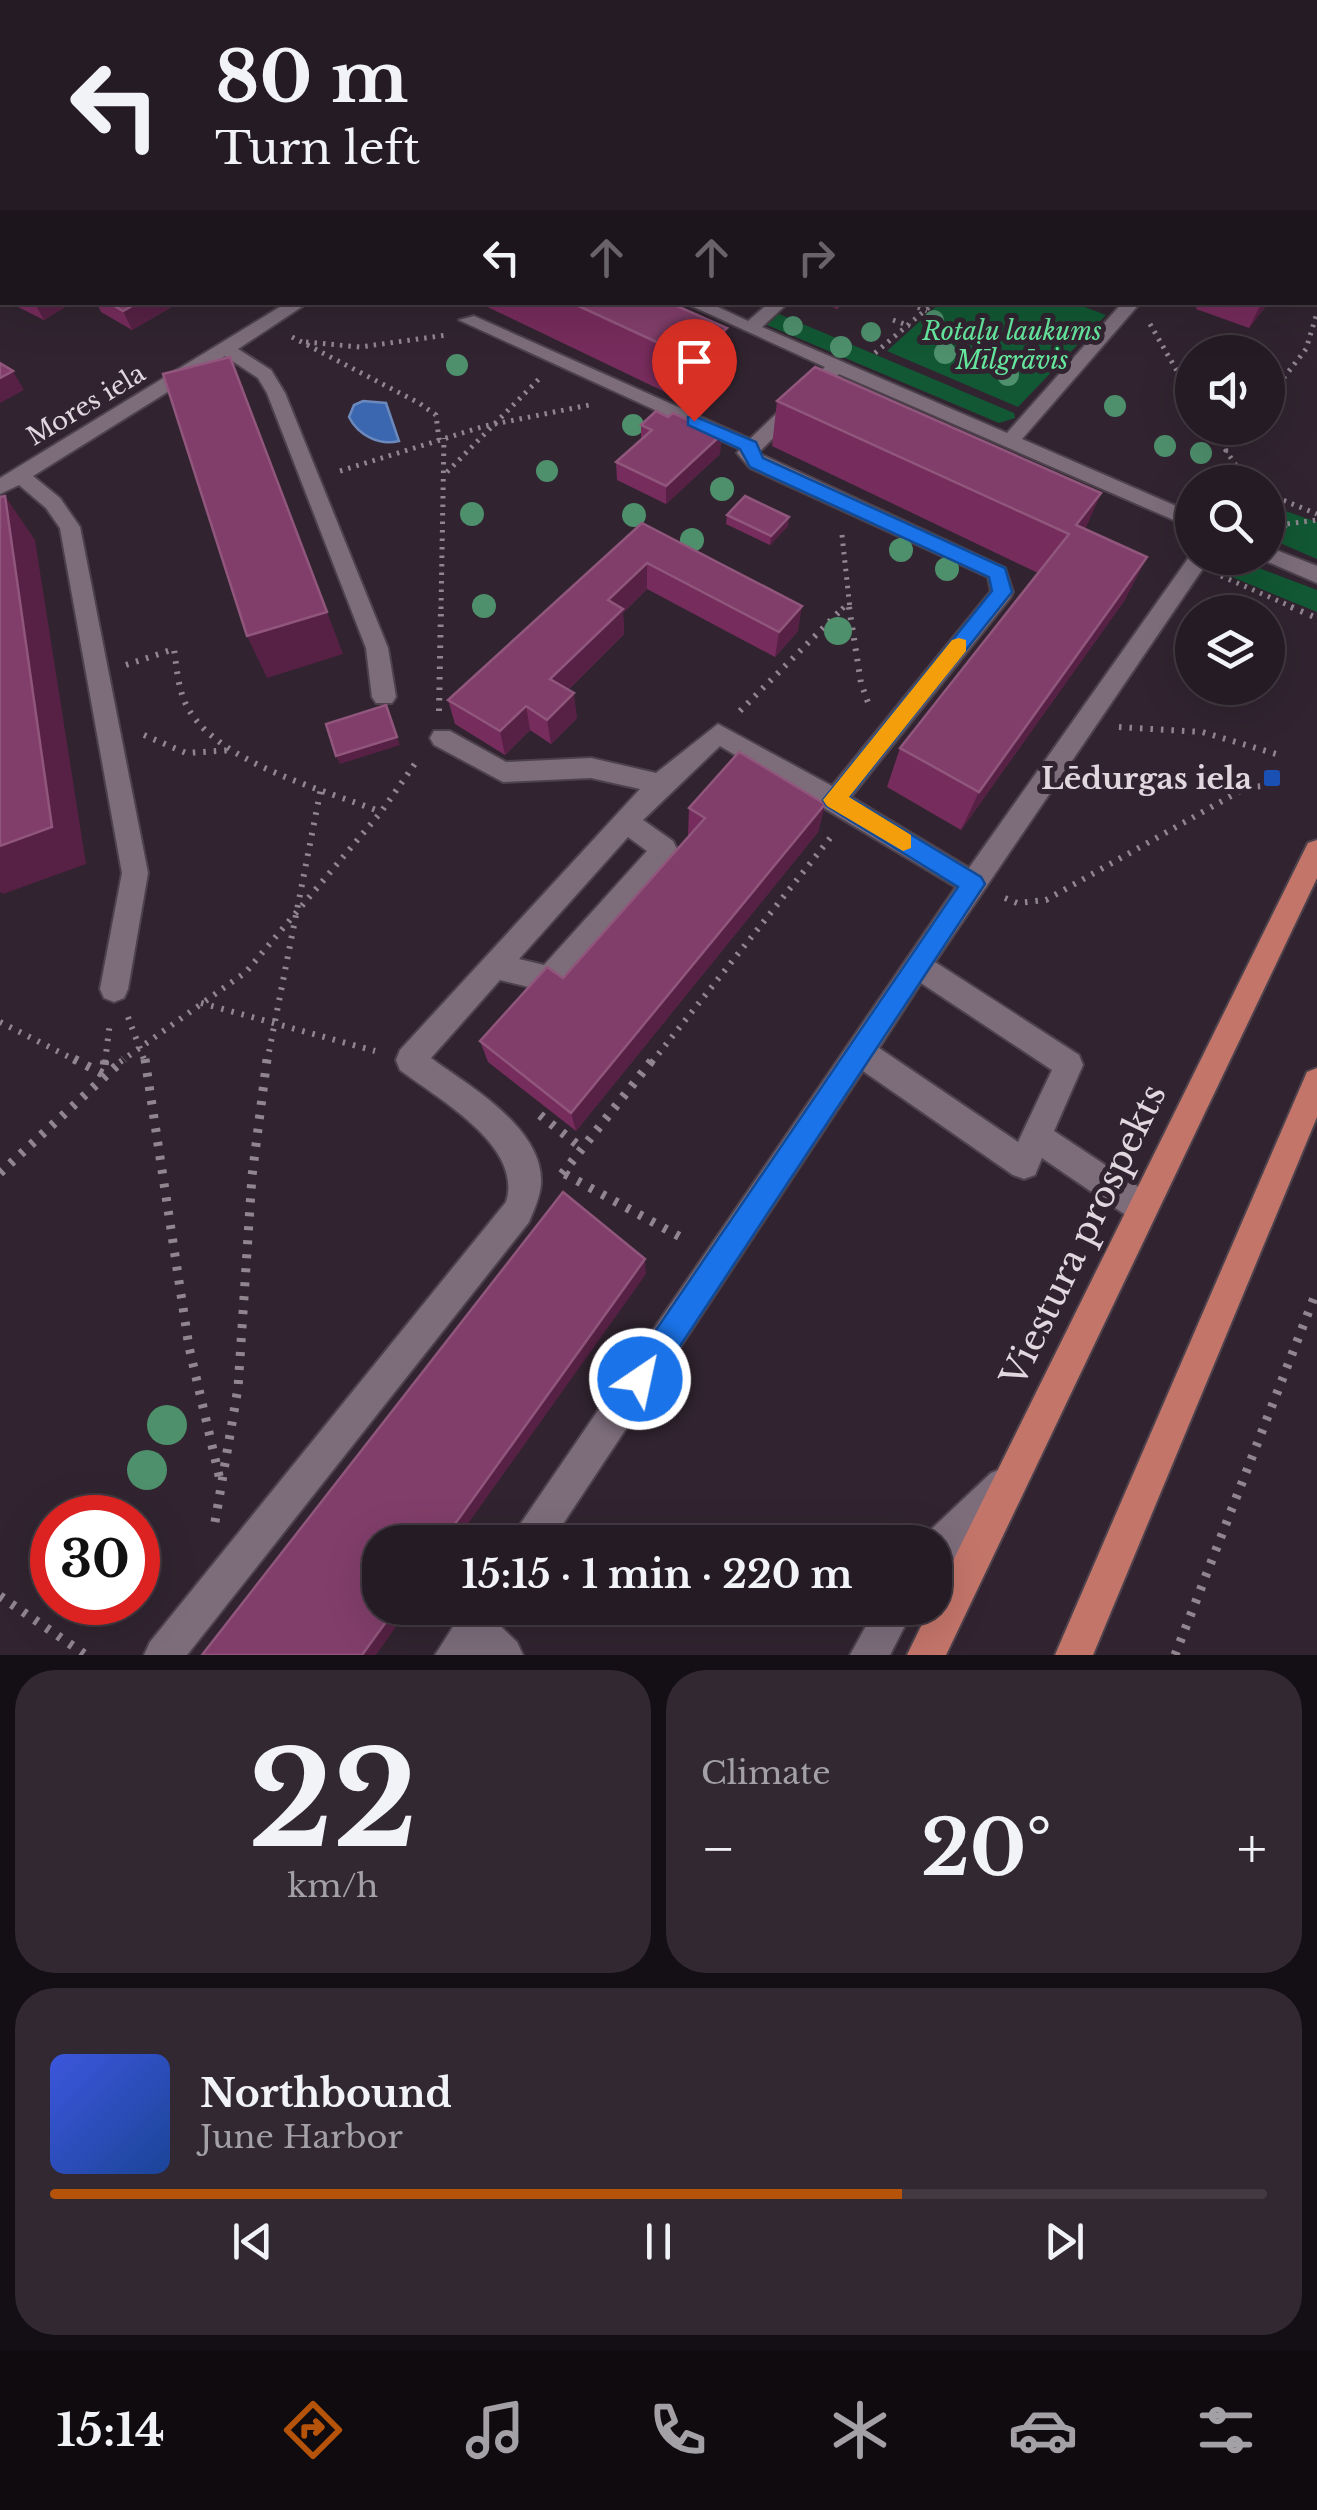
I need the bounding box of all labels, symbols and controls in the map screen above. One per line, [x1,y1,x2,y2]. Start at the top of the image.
text: 80 m [215,34,408,121]
icon: left [50,40,180,170]
text: Turn left [215,120,420,176]
icon: left [474,230,529,285]
icon: ahead [579,230,634,285]
icon: ahead [684,230,739,285]
icon: right [789,230,844,285]
park label: Rotaļu laukums Mīlgrāvis [921,316,1102,376]
pin [652,319,737,422]
icon: arrive [667,334,722,389]
map controls [1175,335,1285,705]
button: sound [1175,335,1285,445]
street label: Mores iela [21,358,151,452]
button: search [1175,465,1285,575]
button: layers [1175,595,1285,705]
place label: Lēdurgas iela [1041,760,1252,797]
marker: Lēdurgas iela [1261,767,1283,789]
street label: Viestura prospekts [991,1077,1175,1394]
position arrow [588,1327,692,1431]
speed limit sign: 30 [30,1495,160,1625]
text: 15:15 · 1 min · 220 m [461,1551,853,1598]
text: 22 [248,1720,418,1881]
text: Climate [701,1753,830,1793]
text: 20° [921,1802,1052,1895]
text: − [701,1815,736,1883]
text: + [1237,1815,1267,1883]
text: km/h [288,1866,378,1906]
text: Northbound [200,2070,452,2117]
text: June Harbor [200,2117,403,2157]
icon: previous [225,2214,280,2269]
icon: pause [631,2214,686,2269]
icon: next [1037,2214,1092,2269]
icon: directions [278,2395,348,2465]
icon: music [460,2395,530,2465]
icon: phone [643,2395,713,2465]
icon: climate [825,2395,895,2465]
icon: car [1008,2395,1078,2465]
icon: filters [1191,2395,1261,2465]
text: 15:14 [56,2402,165,2458]

